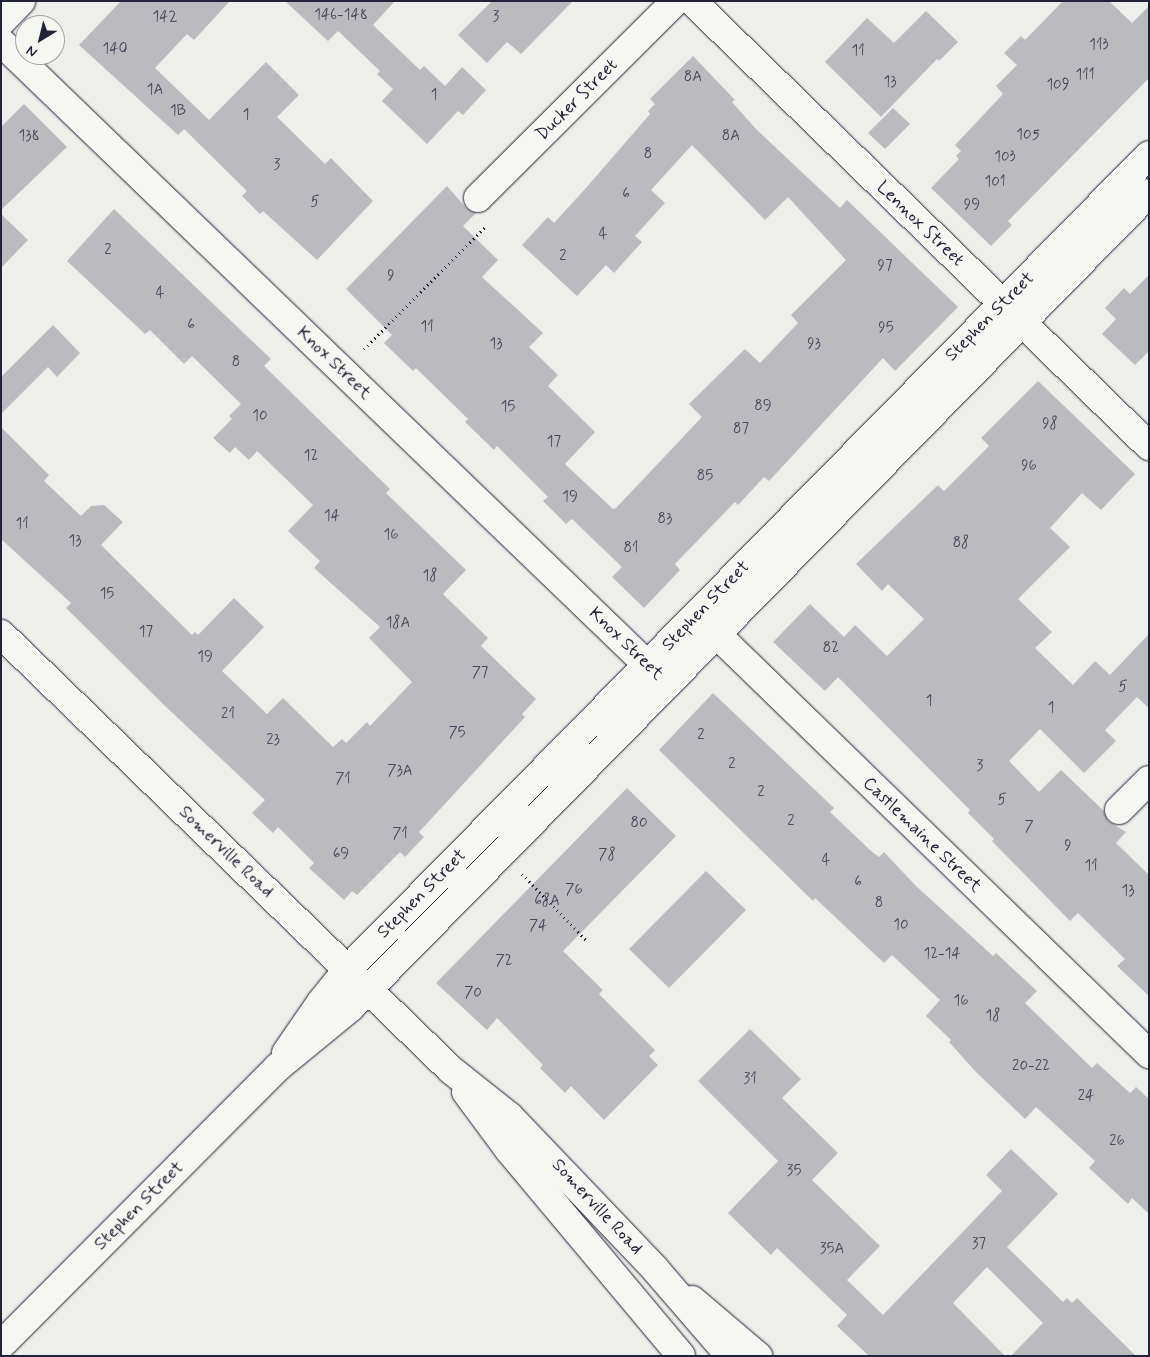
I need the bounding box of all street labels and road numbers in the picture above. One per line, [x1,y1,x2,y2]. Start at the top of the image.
street label: Ducker Street [531,54,623,146]
street label: Lennox Street [871,176,969,272]
street label: Stephen Street [941,268,1039,366]
street label: Knox Street [292,322,376,404]
street label: Stephen Street [658,557,754,655]
street label: Knox Street [584,603,668,685]
street label: Castlemaine Street [858,773,986,897]
street label: Somerville Road [175,802,277,902]
street label: Stephen Street [373,845,471,943]
street label: Somerville Road [548,1155,646,1259]
street label: Stephen Street [90,1157,188,1255]

